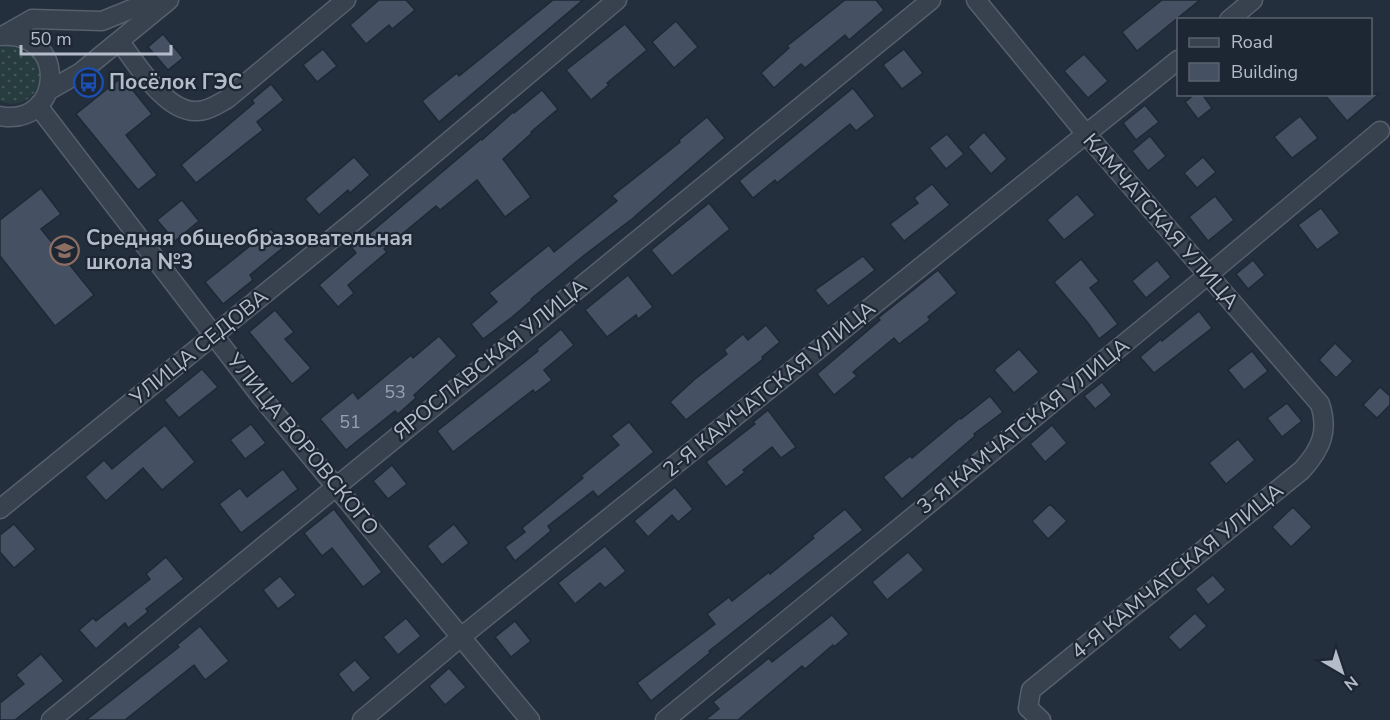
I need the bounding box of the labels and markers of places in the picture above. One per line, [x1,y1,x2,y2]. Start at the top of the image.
bus stop icon: Посёлок ГЭС [72,66,104,98]
place label: Посёлок ГЭС [109,68,242,96]
place label: Средняя общеобразовательная школа №3 [86,224,413,276]
school or university icon: Средняя общеобразовательная школа №3 [49,234,81,266]

